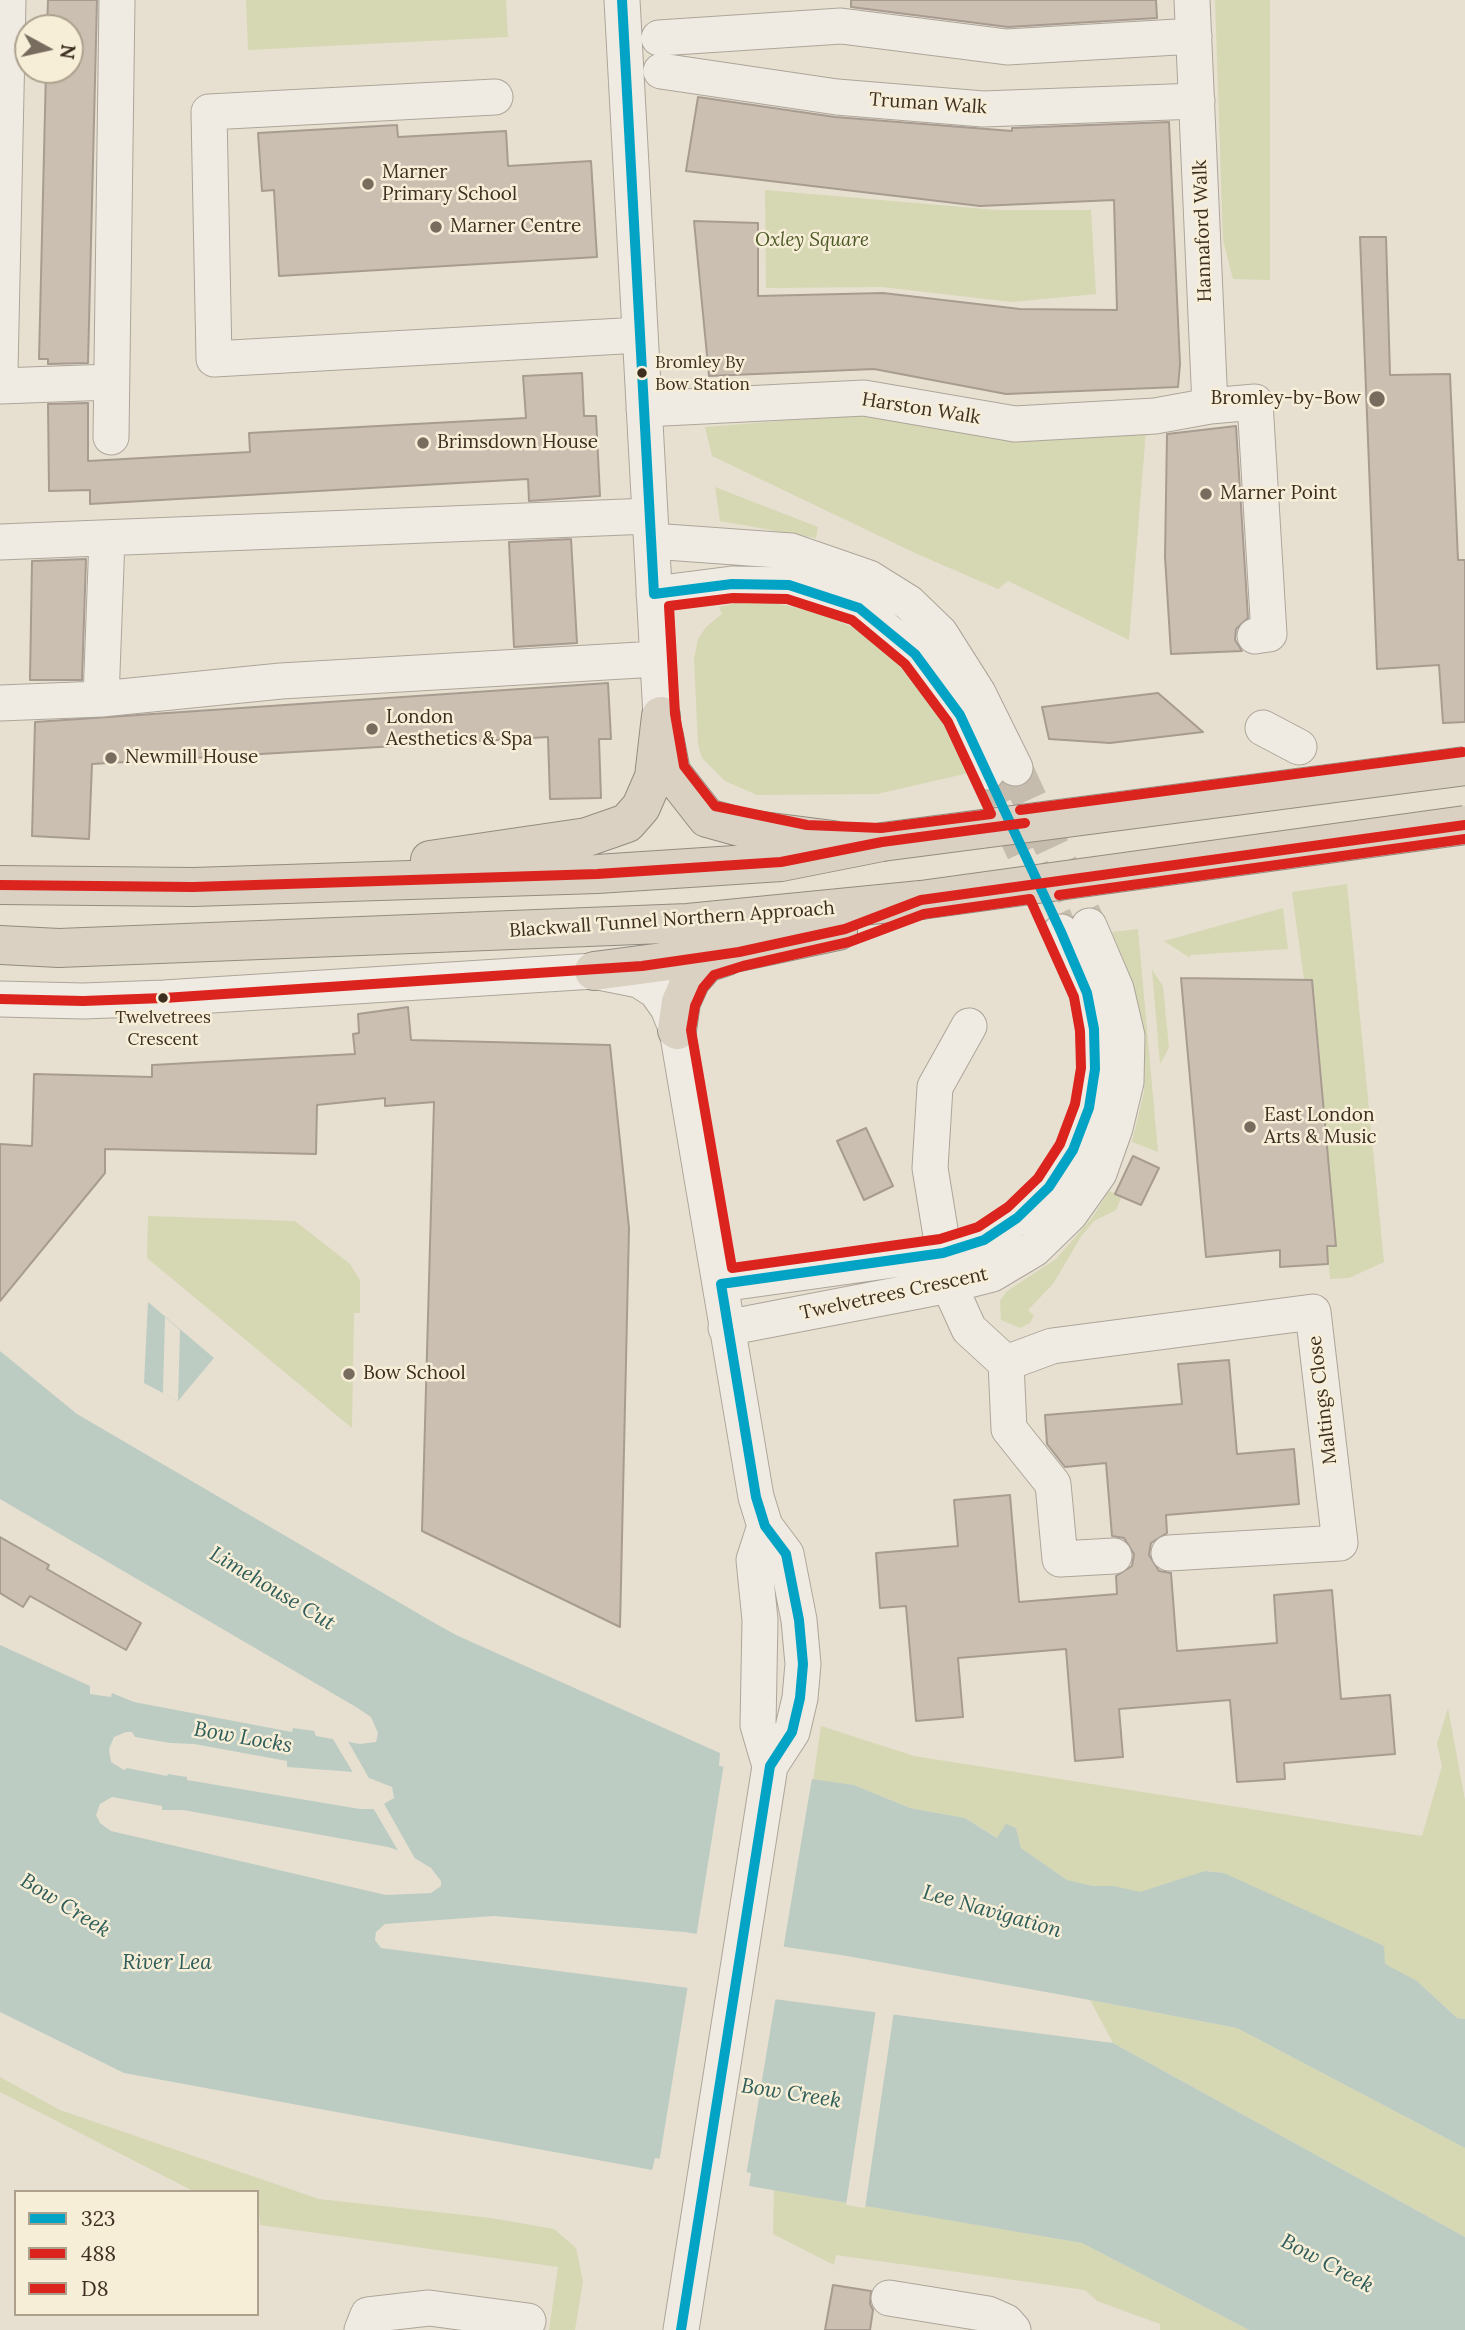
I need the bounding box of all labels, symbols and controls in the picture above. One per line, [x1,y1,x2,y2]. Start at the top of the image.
north arrow [14,14,84,84]
text: N [55,43,81,61]
street label: Truman Walk [868,89,988,119]
street label: Hannaford Walk [1189,159,1217,303]
place label: Marner Primary School [382,162,517,206]
marker: Marner Primary School [360,176,376,192]
place label: Marner Centre [450,216,581,238]
marker: Marner Centre [428,219,444,235]
park label: Oxley Square [755,230,869,252]
place label: Bromley By Bow Station [655,353,750,393]
marker: Bromley By Bow Station [635,366,649,380]
street label: Harston Walk [860,388,982,430]
place label: Bromley-by-Bow [1211,388,1361,410]
marker: Bromley-by-Bow [1367,389,1387,409]
place label: Brimsdown House [437,432,598,454]
marker: Brimsdown House [415,435,431,451]
place label: Marner Point [1220,483,1337,505]
marker: Marner Point [1198,486,1214,502]
place label: London Aesthetics & Spa [386,707,532,751]
marker: London Aesthetics & Spa [364,721,380,737]
place label: Newmill House [125,747,258,769]
marker: Newmill House [103,750,119,766]
street label: Blackwall Tunnel Northern Approach [508,897,836,943]
marker: Twelvetrees Crescent [156,991,170,1005]
place label: Twelvetrees Crescent [115,1008,211,1048]
place label: East London Arts & Music [1264,1105,1377,1149]
marker: East London Arts & Music [1242,1119,1258,1135]
street label: Twelvetrees Crescent [798,1263,990,1325]
street label: Maltings Close [1304,1334,1342,1466]
place label: Bow School [363,1363,466,1385]
marker: Bow School [341,1366,357,1382]
water label: Limehouse Cut [205,1542,339,1636]
water label: Bow Locks [192,1717,294,1759]
water label: Bow Creek [16,1869,114,1943]
water label: Lee Navigation [920,1880,1064,1944]
water label: River Lea [122,1950,212,1976]
water label: Bow Creek [739,2074,843,2114]
legend [14,2190,259,2316]
text: 323 [81,2205,115,2232]
water label: Bow Creek [1277,2229,1377,2299]
text: 488 [81,2240,116,2267]
text: D8 [81,2275,108,2302]

